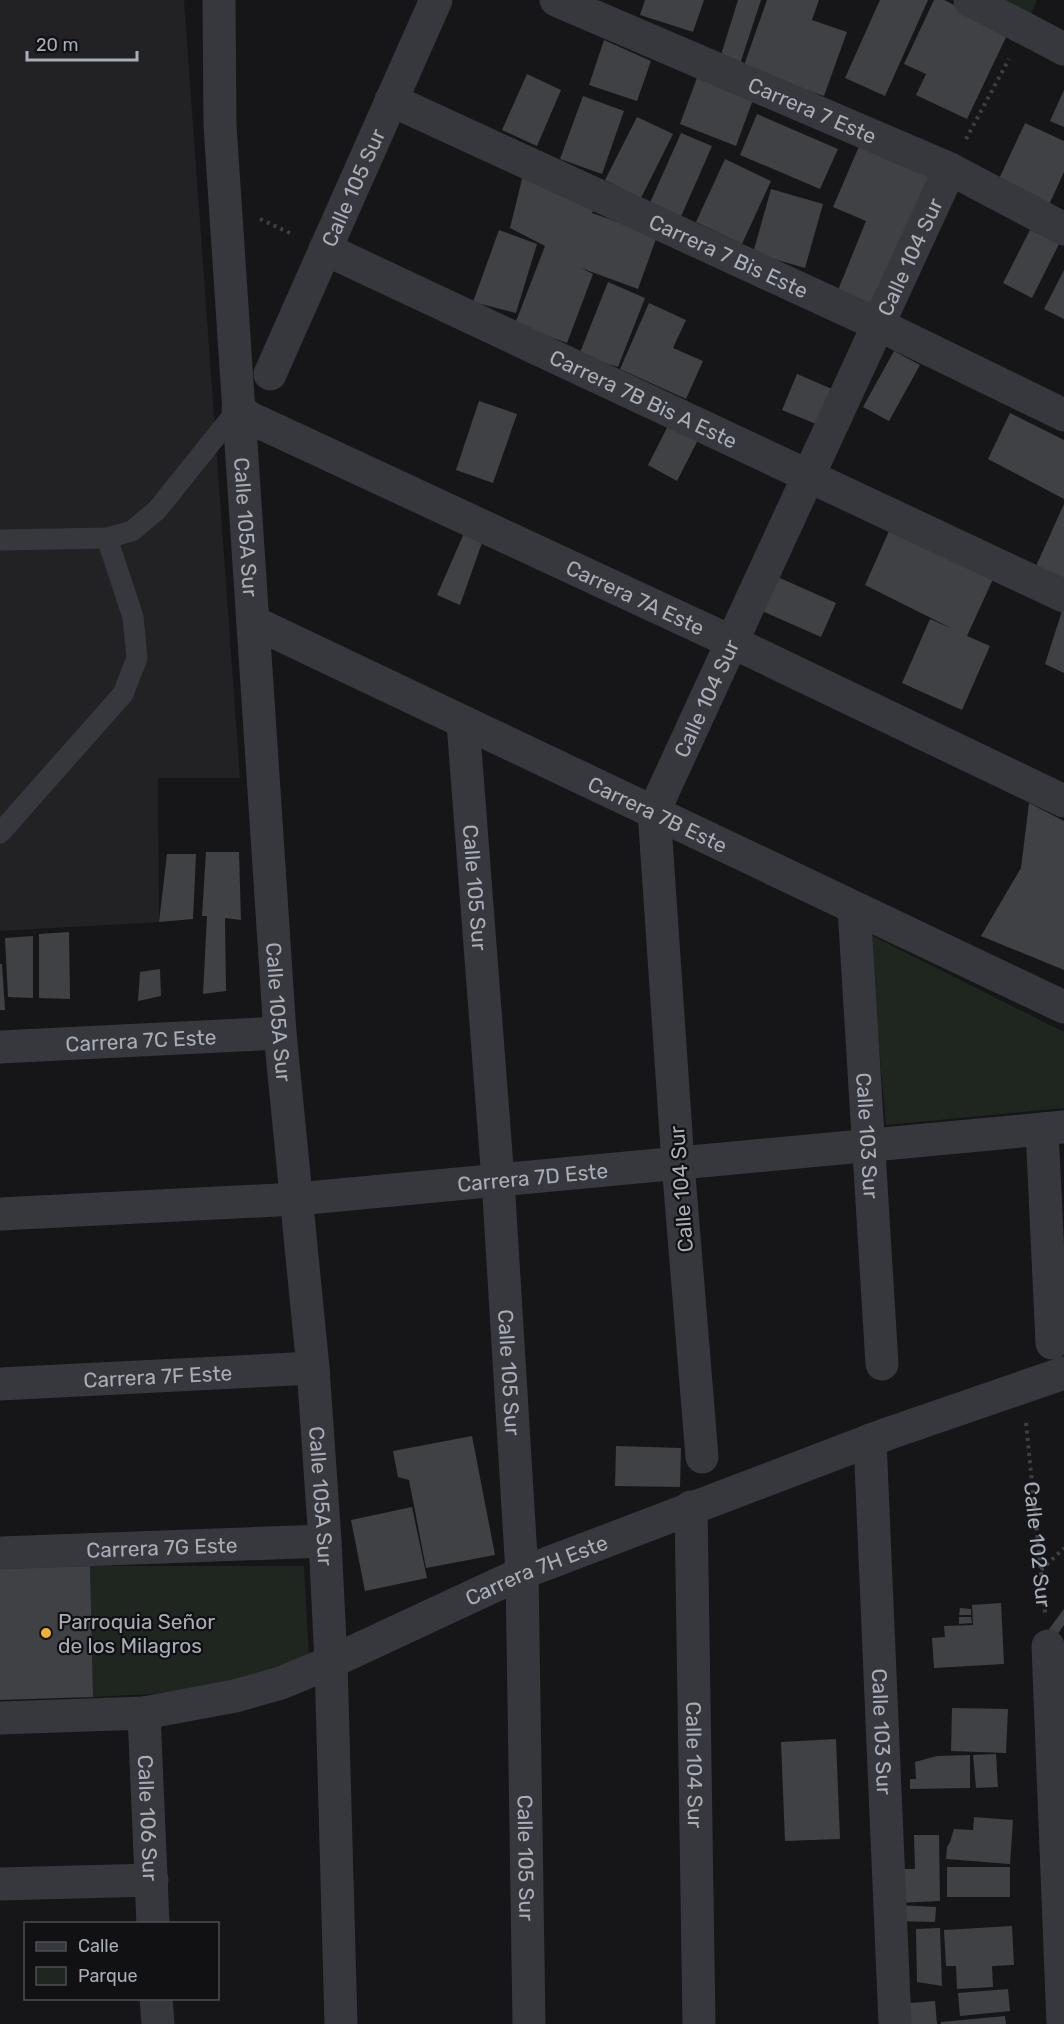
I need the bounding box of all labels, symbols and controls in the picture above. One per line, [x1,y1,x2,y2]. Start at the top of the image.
scale bar [27,24,136,62]
text: 20 m [36,34,78,56]
street label: Carrera 7 Este [745,71,880,148]
street label: Calle 105 Sur [316,125,390,250]
street label: Calle 104 Sur [872,194,947,320]
street label: Carrera 7 Bis Este [645,208,812,303]
street label: Carrera 7B Bis A Este [546,344,741,453]
street label: Calle 105A Sur [229,456,264,598]
street label: Carrera 7A Este [562,554,708,640]
street label: Calle 104 Sur [668,635,744,761]
street label: Carrera 7B Este [584,770,731,858]
street label: Calle 105 Sur [458,824,493,952]
street label: Calle 105A Sur [262,941,297,1083]
street label: Carrera 7C Este [65,1024,217,1056]
street label: Calle 103 Sur [852,1072,884,1200]
street label: Calle 104 Sur [664,1125,698,1253]
street label: Carrera 7D Este [456,1157,609,1196]
street label: Calle 105 Sur [493,1308,526,1436]
street label: Carrera 7F Este [83,1360,233,1392]
street label: Calle 105A Sur [305,1425,339,1567]
street label: Calle 102 Sur [1019,1480,1057,1608]
street label: Carrera 7H Este [461,1529,611,1610]
street label: Carrera 7G Este [86,1532,238,1562]
place label: Parroquia Señor de los Milagros [58,1609,215,1658]
marker: Parroquia Señor de los Milagros [39,1626,53,1640]
street label: Calle 103 Sur [867,1668,898,1796]
street label: Calle 104 Sur [682,1701,708,1829]
street label: Calle 106 Sur [133,1754,164,1882]
street label: Calle 105 Sur [513,1794,540,1921]
legend [24,1922,219,2000]
text: Calle [78,1935,119,1957]
text: Parque [78,1965,138,1987]

